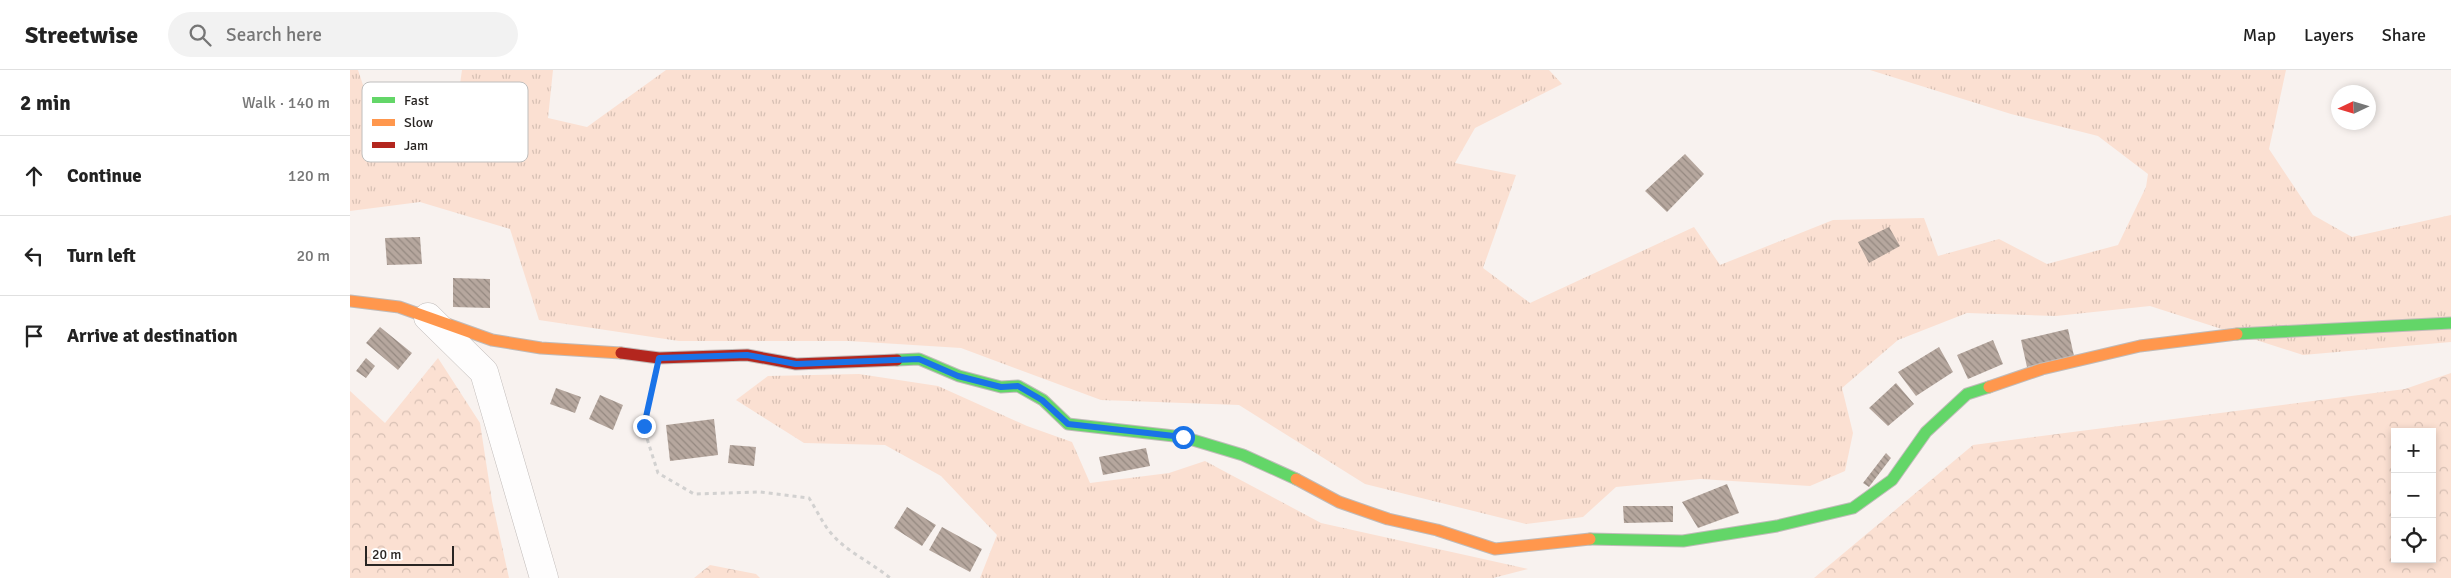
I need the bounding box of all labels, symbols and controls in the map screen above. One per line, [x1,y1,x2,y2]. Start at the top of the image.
search box [168,12,518,57]
text: Streetwise [25,20,138,50]
icon: search [186,21,214,49]
text: Search here [226,23,322,47]
text: Map [2243,24,2276,46]
text: Layers [2304,24,2354,46]
text: Share [2382,24,2426,46]
legend [362,82,528,162]
north arrow [2331,85,2376,130]
text: 2 min [20,90,71,116]
text: Fast [404,92,429,109]
text: Walk · 140 m [242,93,330,113]
text: Slow [404,114,433,131]
text: Jam [404,137,428,154]
icon: ahead [20,162,48,190]
text: Continue [67,164,142,188]
text: 120 m [288,166,330,186]
icon: left [20,242,48,270]
text: Turn left [67,244,136,268]
text: 20 m [296,246,330,266]
icon: arrive [20,322,48,350]
text: Arrive at destination [67,324,238,348]
route end [633,415,656,438]
route start [1172,426,1195,449]
map controls [2391,428,2436,563]
button: + [2391,428,2436,473]
button: − [2391,473,2436,518]
button: locate [2391,518,2436,563]
scale bar [365,543,454,566]
text: 20 m [372,546,401,563]

